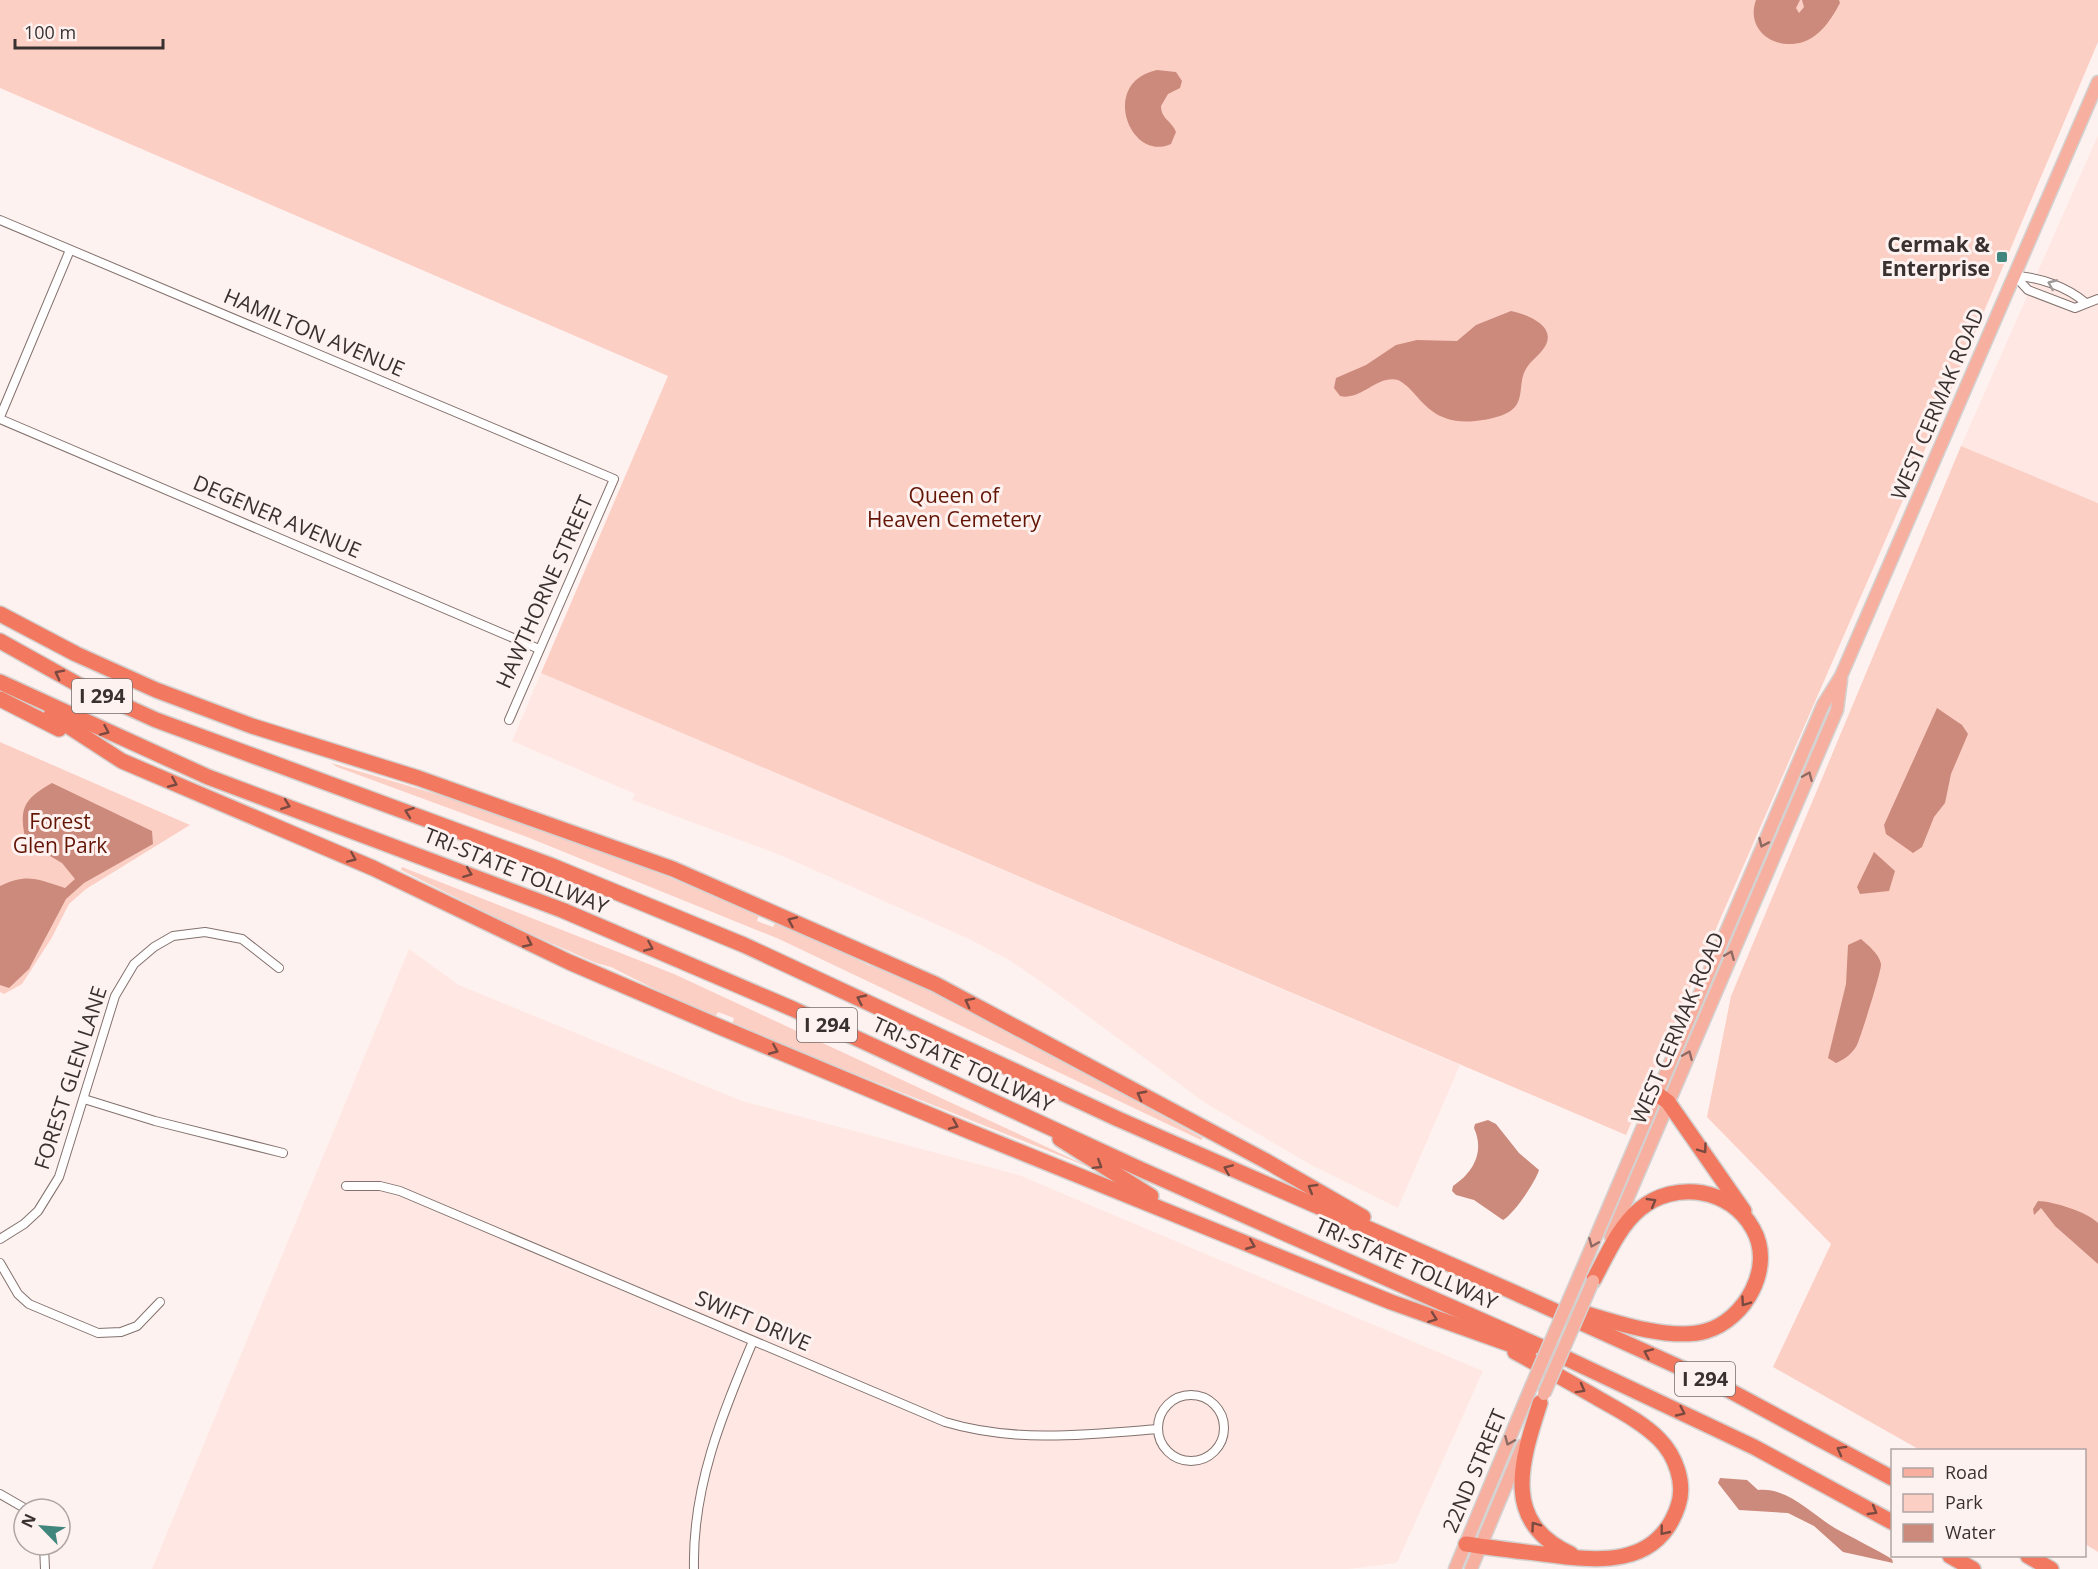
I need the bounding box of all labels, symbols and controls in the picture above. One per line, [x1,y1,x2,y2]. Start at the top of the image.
scale bar [15,12,164,50]
text: 100 m [24,20,76,44]
place label: Cermak & Enterprise [1881,230,1990,282]
marker: Cermak & Enterprise [1995,250,2009,264]
one-way arrow [2048,280,2059,292]
street label: HAMILTON AVENUE [220,281,409,383]
street label: WEST CERMAK ROAD [1884,303,1990,504]
street label: DEGENER AVENUE [189,468,366,564]
park label: Queen of Heaven Cemetery [867,481,1042,533]
street label: HAWTHORNE STREET [489,490,599,692]
one-way arrow [55,670,65,681]
road number: I 294 [72,679,132,713]
one-way arrow [99,724,110,736]
one-way arrow [1801,772,1813,783]
one-way arrow [166,776,177,788]
one-way arrow [280,798,291,810]
one-way arrow [404,806,415,819]
park label: Forest Glen Park [13,807,107,859]
street label: TRI-STATE TOLLWAY [420,820,613,920]
one-way arrow [1758,836,1770,847]
one-way arrow [346,851,357,863]
one-way arrow [462,866,473,878]
one-way arrow [787,917,798,929]
street label: WEST CERMAK ROAD [1624,927,1730,1128]
one-way arrow [522,935,533,947]
one-way arrow [643,940,654,952]
one-way arrow [1723,950,1735,961]
street label: FOREST GLEN LANE [27,982,113,1173]
one-way arrow [856,994,867,1006]
one-way arrow [965,998,976,1009]
road number: I 294 [797,1008,857,1042]
street label: TRI-STATE TOLLWAY [868,1010,1059,1118]
one-way arrow [768,1043,779,1055]
one-way arrow [1681,1051,1693,1062]
one-way arrow [1137,1091,1147,1102]
one-way arrow [947,1118,958,1130]
one-way arrow [1695,1143,1706,1154]
one-way arrow [1092,1158,1102,1170]
one-way arrow [1224,1164,1235,1176]
one-way arrow [1308,1184,1318,1195]
one-way arrow [1646,1197,1656,1209]
street label: TRI-STATE TOLLWAY [1311,1210,1502,1316]
one-way arrow [1588,1237,1600,1248]
one-way arrow [1246,1238,1256,1251]
street label: SWIFT DRIVE [691,1283,815,1357]
one-way arrow [1741,1296,1752,1307]
one-way arrow [1427,1310,1437,1323]
one-way arrow [1644,1349,1655,1361]
road number: I 294 [1675,1362,1735,1396]
one-way arrow [1575,1382,1586,1393]
street label: 22ND STREET [1436,1404,1513,1537]
one-way arrow [1675,1405,1686,1417]
one-way arrow [1504,1435,1516,1446]
one-way arrow [1837,1446,1847,1457]
legend [1891,1449,2086,1557]
text: Road [1945,1460,1988,1484]
text: Park [1945,1490,1983,1514]
north arrow [12,1497,72,1557]
one-way arrow [1867,1504,1877,1515]
text: N [16,1510,41,1531]
text: Water [1945,1520,1996,1544]
one-way arrow [1531,1522,1542,1533]
one-way arrow [1660,1524,1671,1535]

